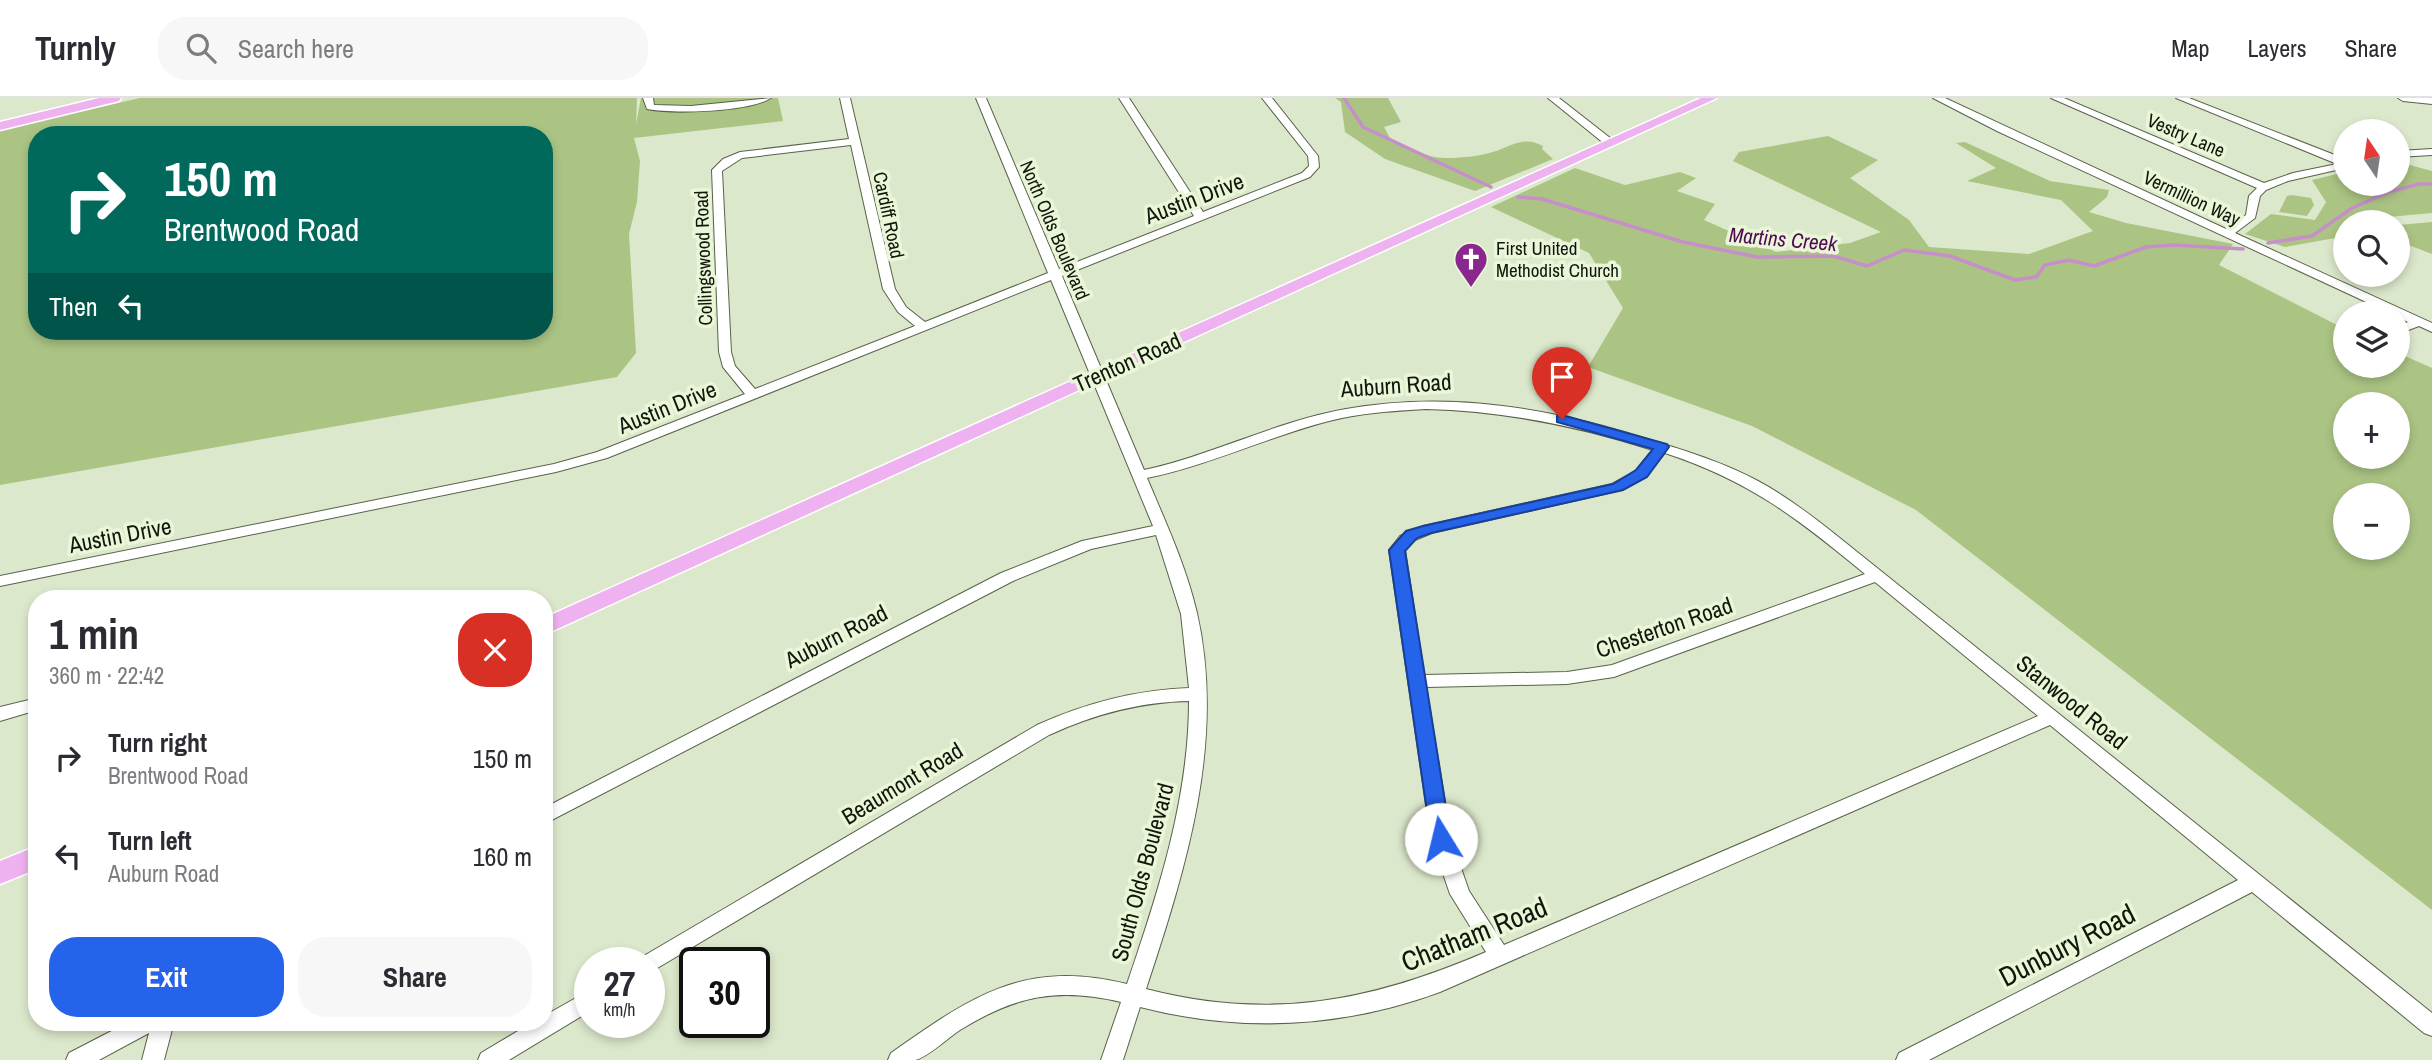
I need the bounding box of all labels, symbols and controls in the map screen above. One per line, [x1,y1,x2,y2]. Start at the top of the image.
search box [158,17,648,80]
text: Turnly [35,26,116,70]
icon: search [182,29,220,67]
text: Search here [238,31,354,66]
text: Map [2171,32,2209,64]
text: Layers [2247,32,2306,64]
text: Share [2344,32,2397,64]
street label: Vestry Lane [2143,107,2229,163]
north arrow [2333,119,2410,196]
map controls [2333,119,2410,560]
text: 150 m [164,145,278,211]
icon: right [49,154,140,245]
street label: North Olds Boulevard [1014,156,1096,304]
street label: Vermillion Way [2139,164,2245,232]
street label: Austin Drive [1139,165,1248,231]
street label: Cardiff Road [867,169,911,261]
street label: Collingswood Road [688,190,718,326]
text: Brentwood Road [164,208,359,251]
button: search [2333,210,2410,287]
water label: Martins Creek [1728,220,1840,258]
place label: First United Methodist Church [1496,235,1619,283]
church icon: First United Methodist Church [1452,240,1490,289]
icon: left [112,287,150,325]
text: Then [49,289,98,324]
button: layers [2333,301,2410,378]
street label: Trenton Road [1068,325,1186,399]
pin [1532,347,1592,419]
icon: arrive [1543,358,1581,396]
street label: Auburn Road [1338,366,1453,404]
street label: Austin Drive [612,373,721,441]
button: + [2333,392,2410,469]
button: − [2333,483,2410,560]
street label: Austin Drive [65,510,174,560]
street label: Chesterton Road [1592,589,1736,665]
street label: Auburn Road [779,597,893,675]
text: 1 min [49,606,139,662]
button: close [458,613,532,687]
street label: Stanwood Road [2010,648,2134,756]
text: 360 m · 22:42 [49,660,164,691]
text: Turn right [108,725,207,760]
street label: Beaumont Road [836,735,968,831]
icon: right [49,739,87,777]
text: 150 m [473,741,532,776]
text: Brentwood Road [108,760,248,791]
street label: South Olds Boulevard [1103,779,1181,965]
position arrow [1404,802,1478,876]
text: Turn left [108,823,192,858]
icon: left [49,837,87,875]
text: 160 m [473,839,532,874]
text: Auburn Road [108,858,219,889]
street label: Chatham Road [1395,887,1553,981]
street label: Dunbury Road [1992,894,2142,996]
button: Exit [49,937,284,1017]
button: Share [298,937,532,1017]
speed limit sign: 30 [679,947,770,1038]
text: 27 [604,960,635,1007]
text: km/h [604,997,636,1022]

